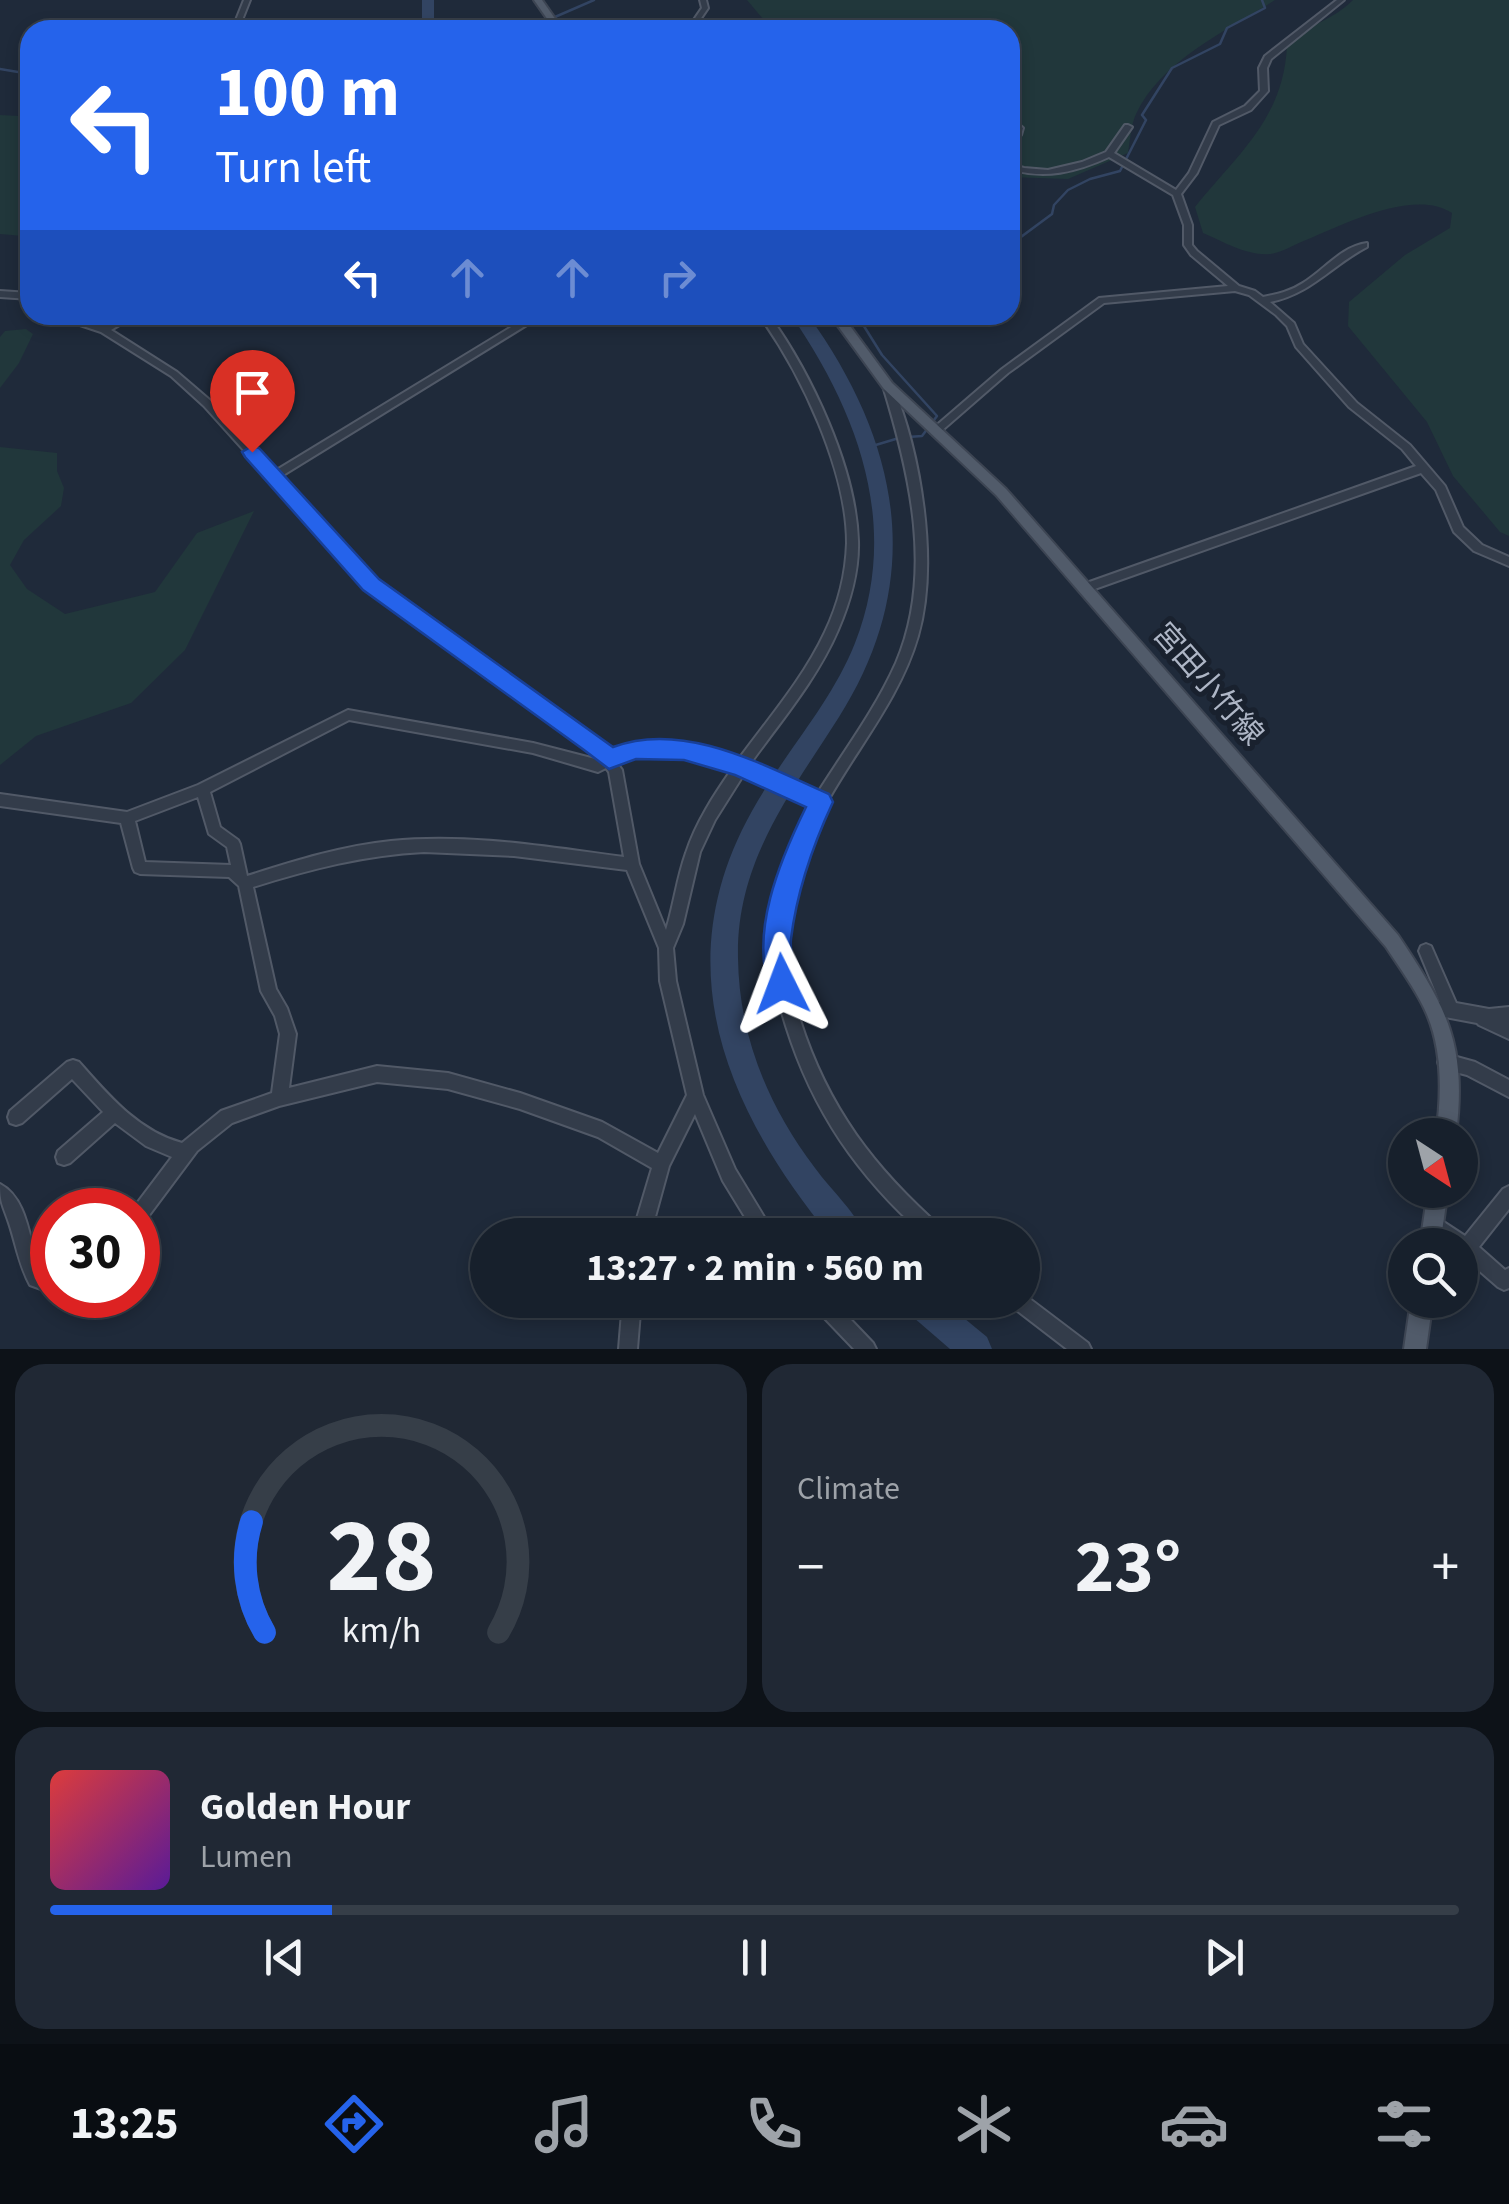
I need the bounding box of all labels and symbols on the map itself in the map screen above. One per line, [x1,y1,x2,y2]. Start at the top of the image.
pin [210,350,295,453]
street label: 宮田小竹線 [1143,613,1273,755]
position arrow [730,932,834,1036]
north arrow [1388,1118,1478,1208]
speed limit sign: 30 [30,1188,160,1318]

